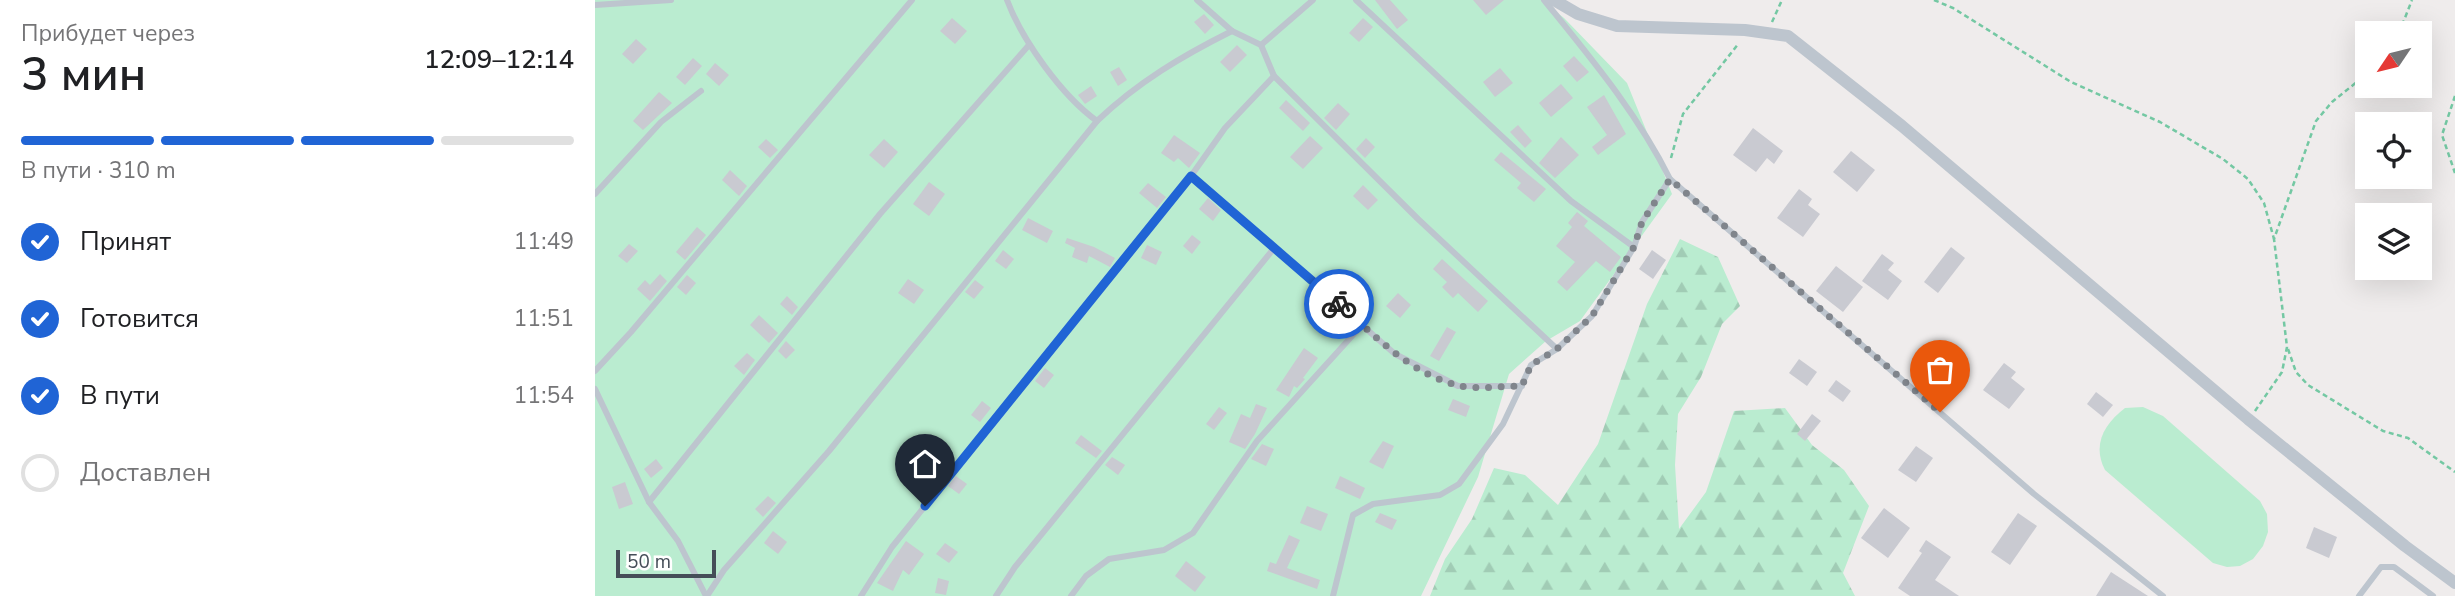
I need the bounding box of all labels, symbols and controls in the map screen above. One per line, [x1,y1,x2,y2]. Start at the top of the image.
text: Прибудет через [21,18,195,49]
north arrow [2355,21,2433,98]
map controls [2355,21,2432,280]
text: 12:09–12:14 [424,42,574,77]
text: 3 мин [21,43,146,106]
button: locate [2355,112,2432,189]
text: В пути · 310 m [21,155,176,186]
button: layers [2355,203,2432,280]
icon: check [21,223,59,261]
text: Принят [80,224,171,259]
text: 11:49 [514,226,574,257]
courier [1304,269,1374,339]
icon: bike [1320,285,1358,323]
icon: check [21,300,59,338]
text: Готовится [80,301,199,336]
text: 11:51 [514,303,574,334]
pin [1910,340,1970,412]
icon: bag [1921,351,1959,389]
icon: check [21,377,59,415]
text: В пути [80,378,160,413]
text: 11:54 [514,380,574,411]
pin [895,434,955,506]
icon: home [906,445,944,483]
text: Доставлен [80,455,211,490]
scale bar [616,547,716,579]
text: 50 m [627,549,671,575]

